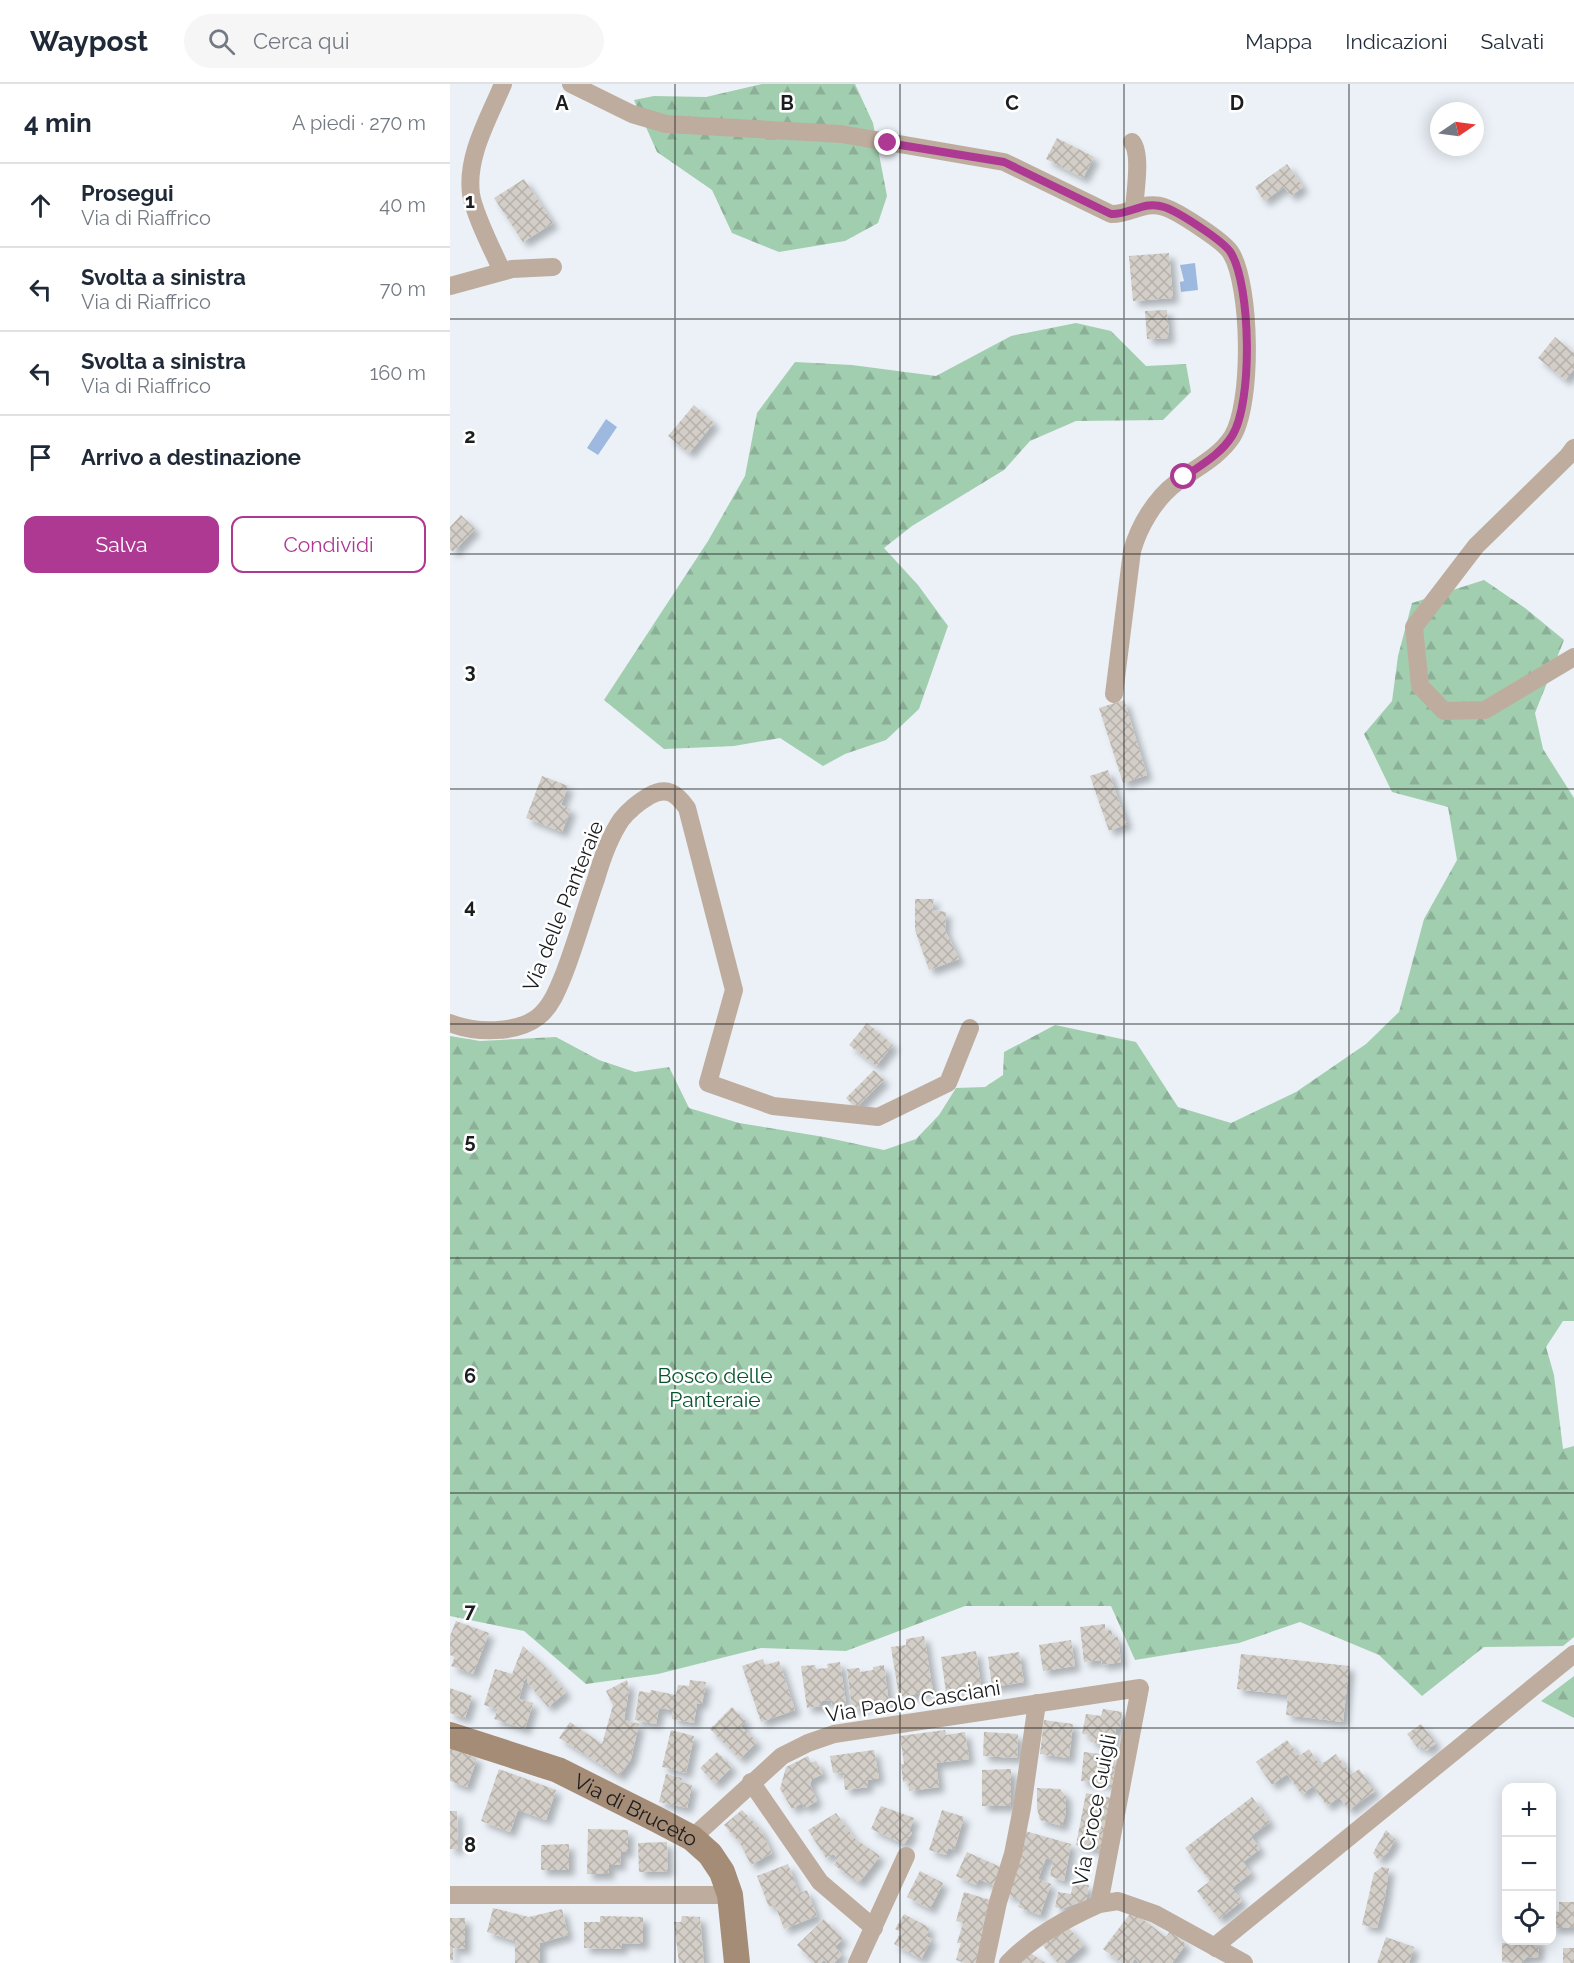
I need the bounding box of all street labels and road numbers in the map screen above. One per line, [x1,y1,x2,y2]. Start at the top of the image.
street label: Via delle Panteraie [517,817,609,995]
street label: Via Paolo Casciani [824,1675,1002,1727]
street label: Via Croce Guigli [1067,1732,1121,1888]
street label: Via di Bruceto [570,1768,702,1851]

